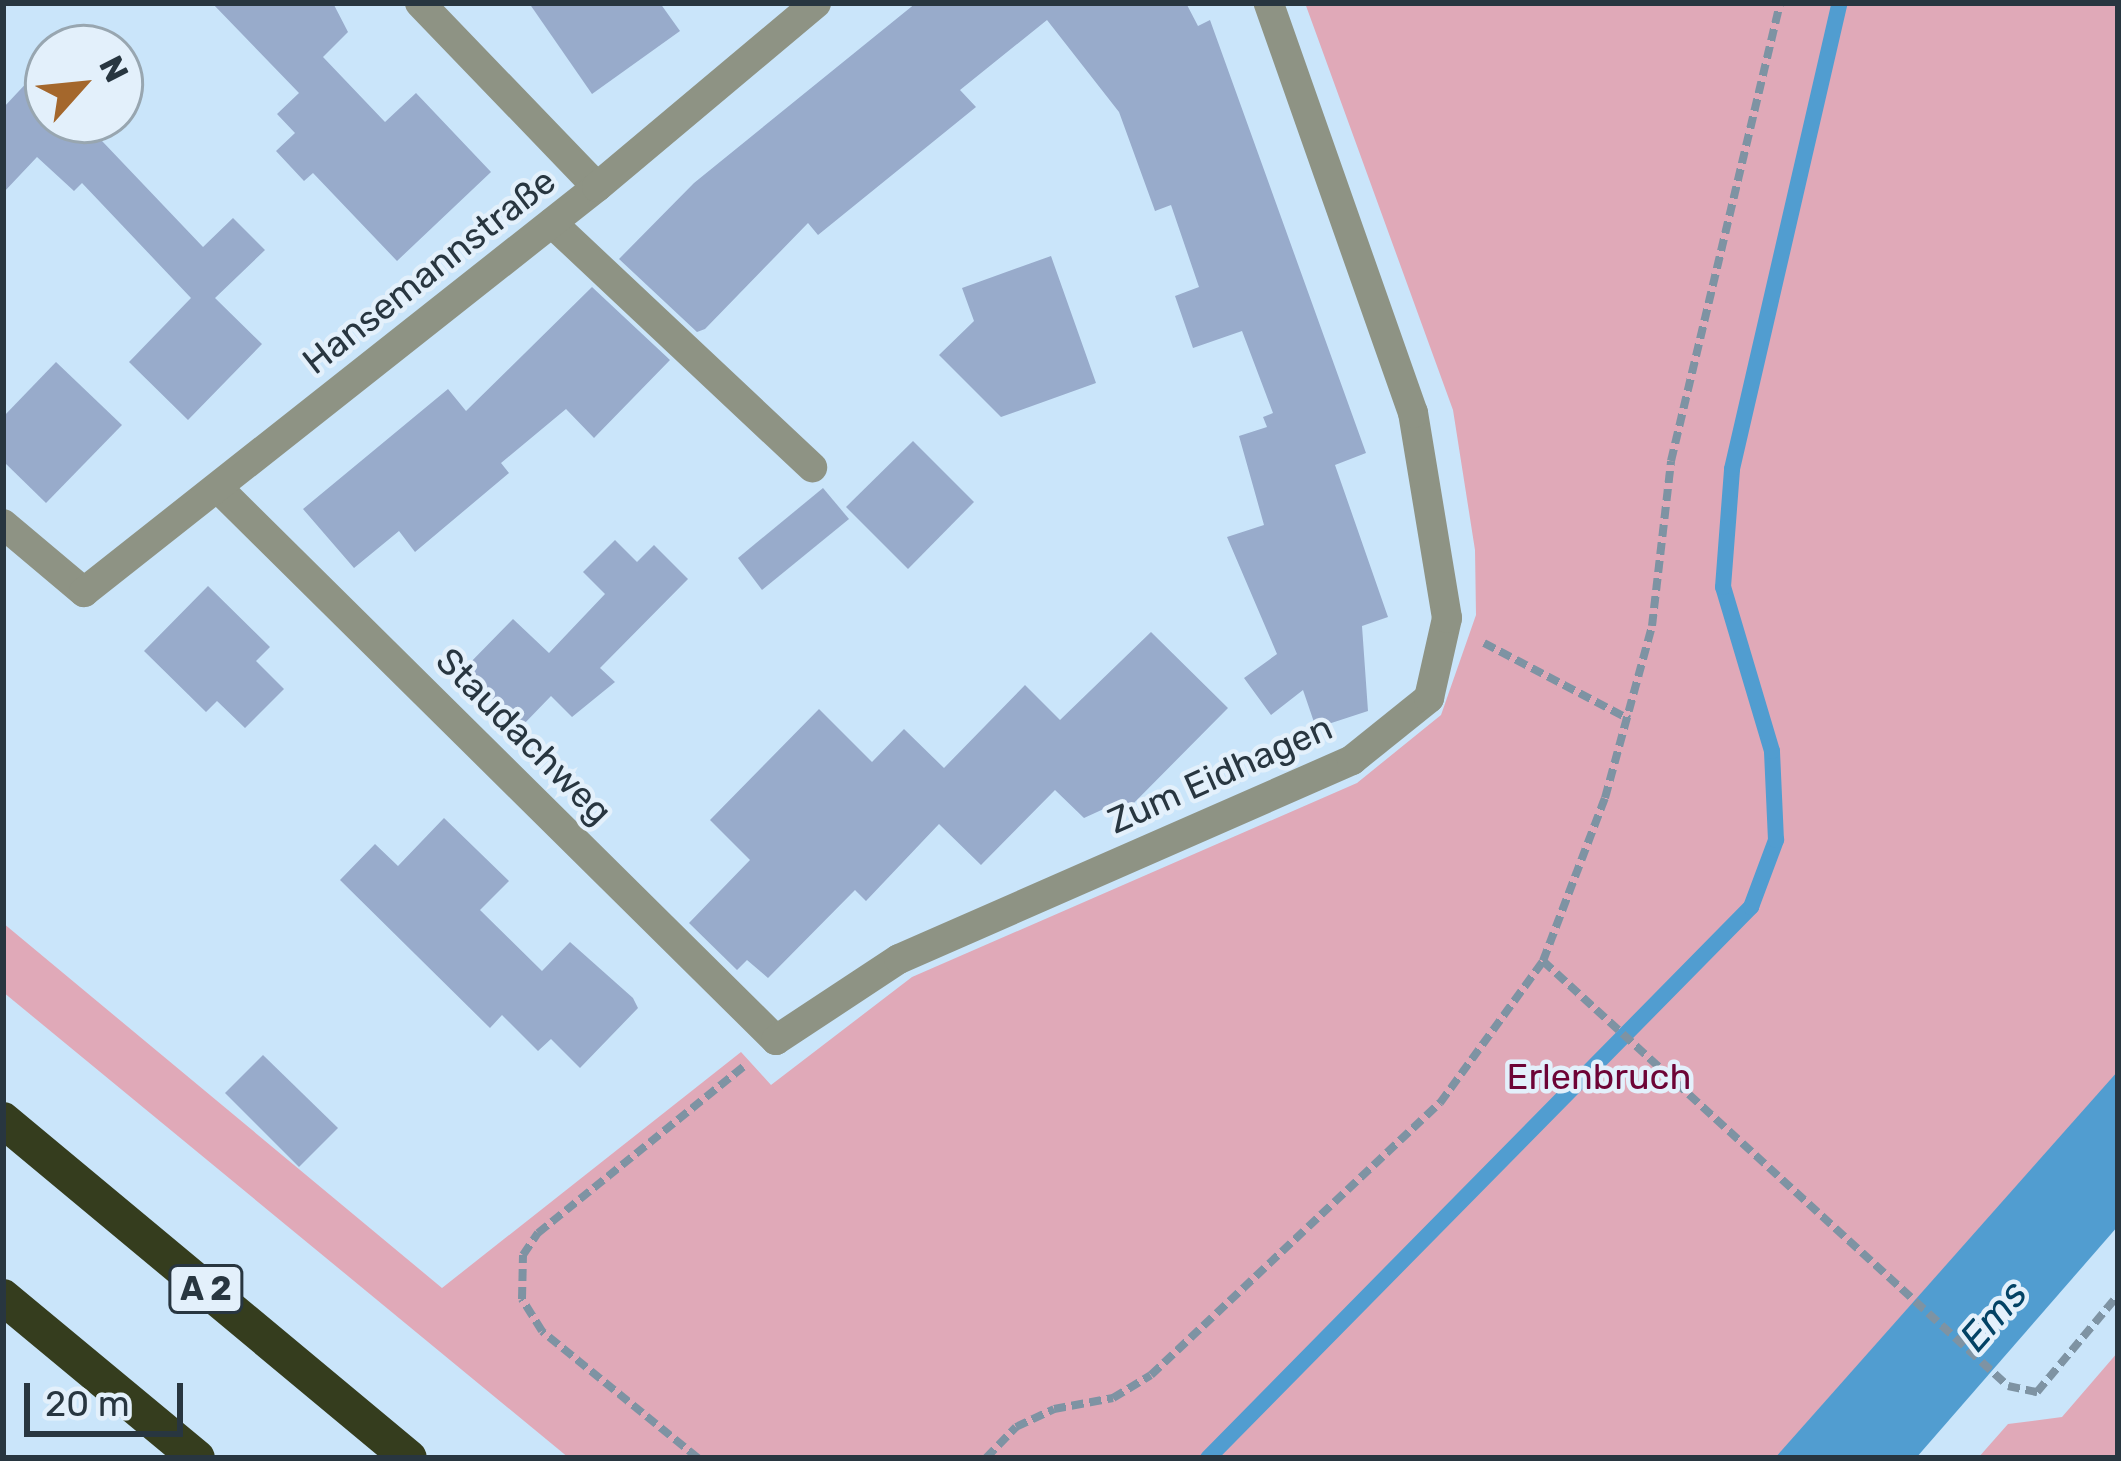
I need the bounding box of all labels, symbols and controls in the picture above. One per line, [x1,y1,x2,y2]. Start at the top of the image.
north arrow [24,24,144,144]
text: N [91,49,137,88]
street label: Hansemannstraße [294,159,564,383]
street label: Staudachweg [427,639,621,833]
street label: Zum Eidhagen [1101,705,1339,843]
park label: Erlenbruch [1507,1055,1691,1099]
road number: A 2 [167,1262,245,1316]
water label: Ems [1951,1271,2037,1361]
scale bar [30,1359,189,1433]
text: 20 m [45,1382,130,1425]

